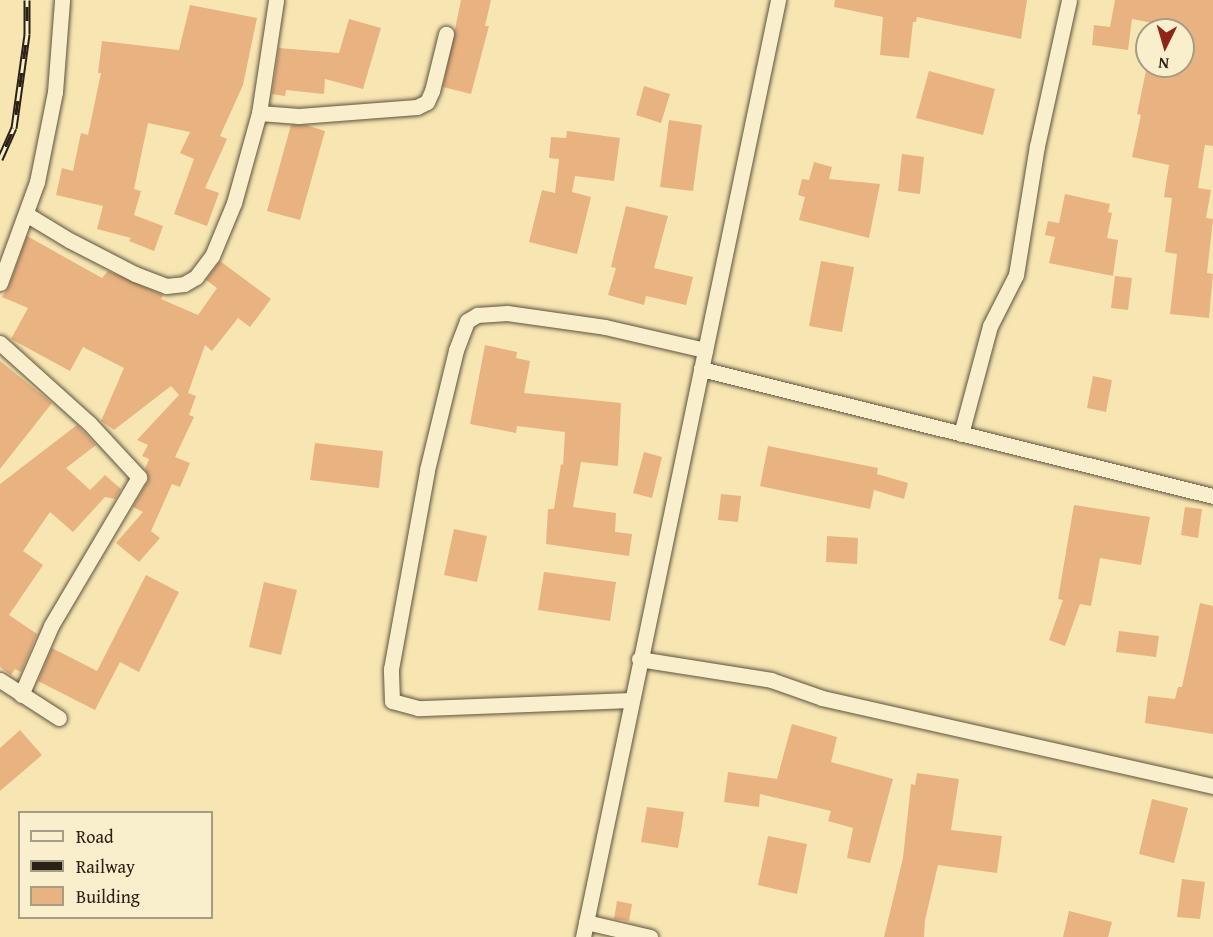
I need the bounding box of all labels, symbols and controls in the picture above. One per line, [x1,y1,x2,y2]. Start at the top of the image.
north arrow [1135,18,1195,78]
text: N [1157,52,1170,76]
legend [18,811,213,919]
text: Road [76,823,114,850]
text: Railway [76,853,135,880]
text: Building [76,883,140,910]

